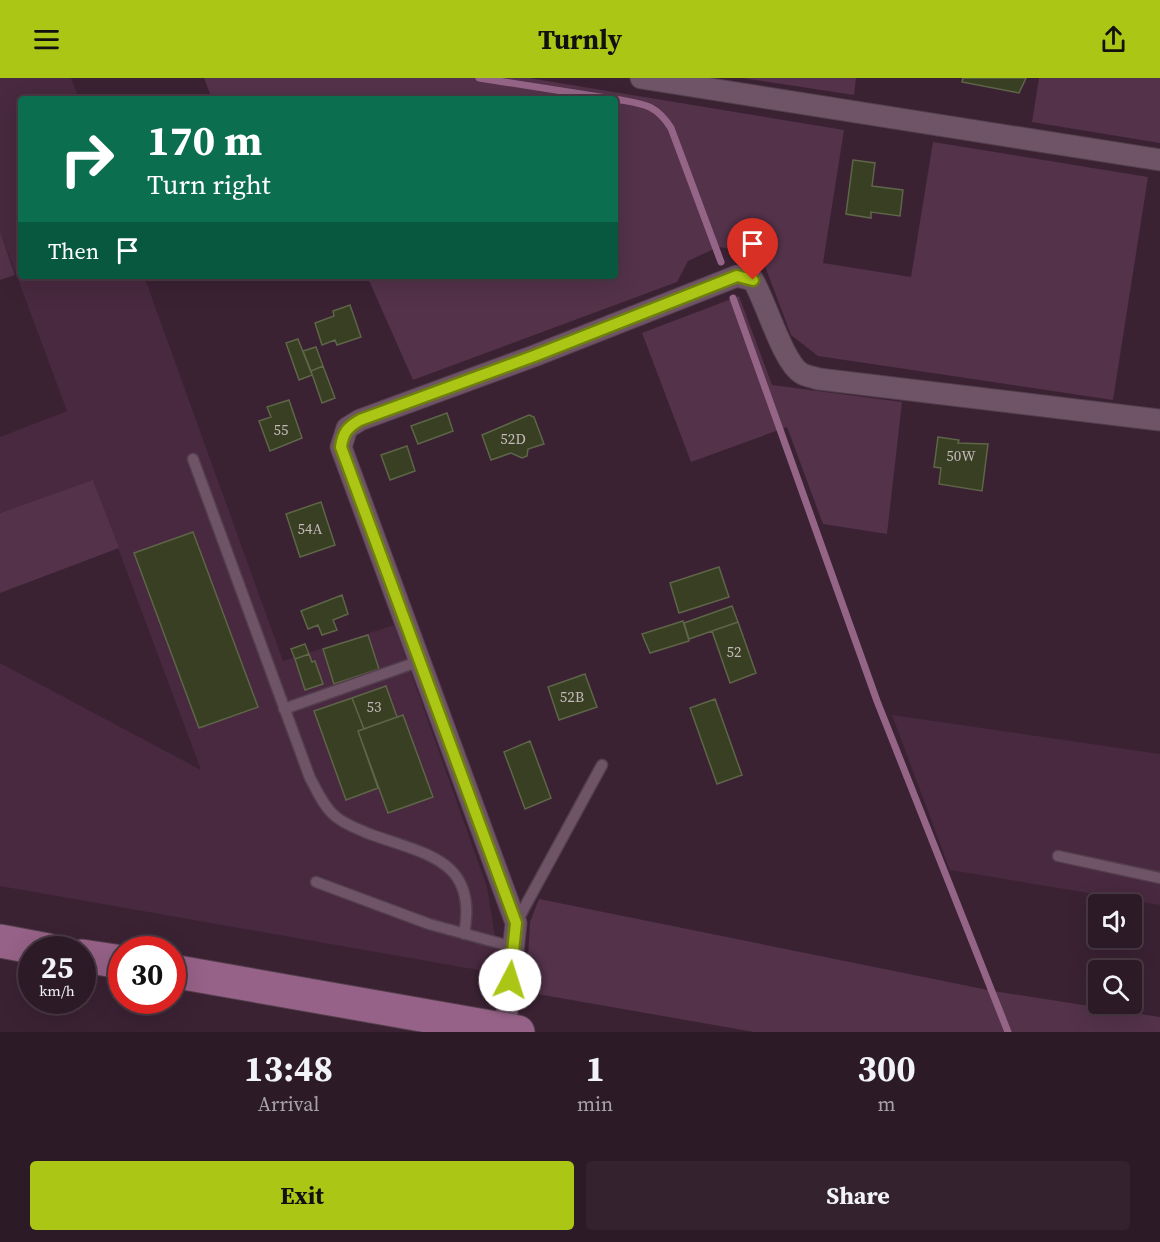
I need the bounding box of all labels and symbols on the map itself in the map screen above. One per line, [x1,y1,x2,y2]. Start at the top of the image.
pin [727,218,778,280]
house number: 55 [273,419,289,440]
house number: 52D [500,428,526,449]
house number: 50W [946,445,976,466]
house number: 54A [298,518,323,539]
house number: 52 [726,641,742,662]
house number: 52B [560,686,584,707]
house number: 53 [366,696,382,717]
speed limit sign: 30 [108,936,186,1014]
position arrow [478,948,542,1012]

